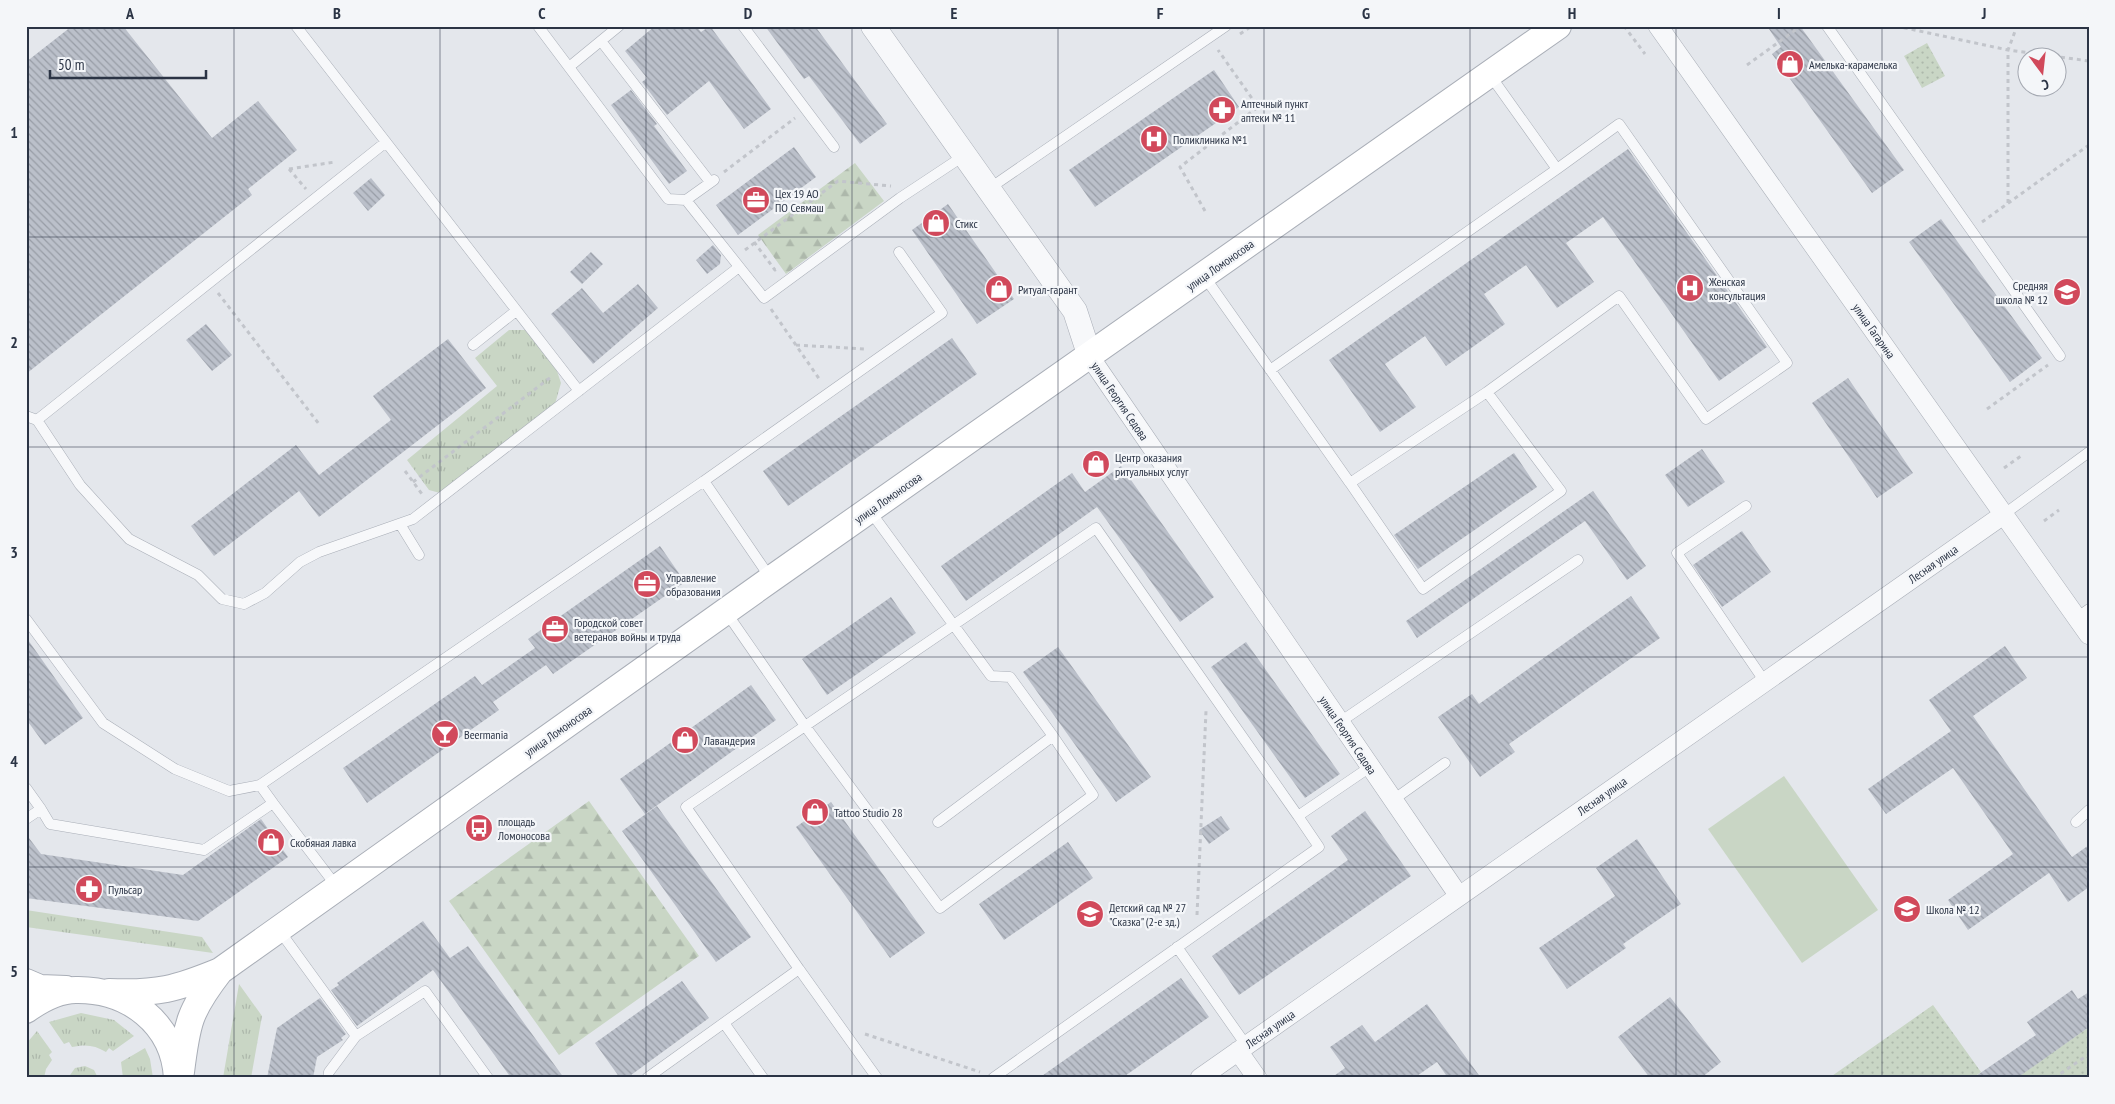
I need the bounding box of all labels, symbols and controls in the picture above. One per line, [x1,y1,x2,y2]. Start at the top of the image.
text: A [125,3,135,23]
text: B [333,3,341,23]
text: C [538,3,546,23]
text: D [744,3,753,23]
text: E [951,3,958,23]
text: F [1157,3,1164,23]
text: G [1362,3,1370,23]
text: H [1568,3,1576,23]
text: I [1777,3,1781,23]
text: J [1981,3,1986,23]
scale bar [50,48,206,80]
north arrow [2018,48,2068,98]
shop icon: Амелька-карамелька [1775,49,1805,79]
text: 50 m [58,55,84,74]
place label: Амелька-карамелька [1809,57,1898,72]
text: С [2039,75,2051,94]
pharmacy icon: Аптечный пункт аптеки № 11 [1207,95,1237,125]
place label: Аптечный пункт аптеки № 11 [1241,96,1308,125]
text: 1 [10,122,18,142]
hospital icon: Поликлиника №1 [1139,124,1169,154]
place label: Поликлиника №1 [1173,132,1247,147]
office icon: Цех 19 АО ПО Севмаш [741,185,771,215]
place label: Цех 19 АО ПО Севмаш [775,186,824,215]
shop icon: Стикс [921,208,951,238]
place label: Стикс [955,216,979,231]
street label: улица Ломоносова [1183,236,1257,294]
hospital icon: Женская консультация [1675,273,1705,303]
shop icon: Ритуал-гарант [984,274,1014,304]
place label: Женская консультация [1708,274,1766,303]
school or university icon: Средняя школа № 12 [2052,277,2082,307]
place label: Средняя школа № 12 [1996,278,2048,307]
place label: Ритуал-гарант [1018,282,1077,297]
street label: улица Гагарина [1849,300,1899,362]
text: 2 [10,332,18,352]
street label: улица Георгия Седова [1088,359,1152,443]
shop icon: Центр оказания ритуальных услуг [1081,449,1111,479]
place label: Центр оказания ритуальных услуг [1115,450,1189,479]
street label: улица Ломоносова [851,469,925,527]
street label: Лесная улица [1905,541,1961,587]
text: 3 [10,542,18,562]
office icon: Управление образования [632,569,662,599]
place label: Управление образования [666,570,721,599]
office icon: Городской совет ветеранов войны и труда [540,614,570,644]
place label: Городской совет ветеранов войны и труда [574,615,681,644]
street label: улица Георгия Седова [1316,693,1380,777]
street label: улица Ломоносова [521,702,595,760]
bar icon: Beermania [430,719,460,749]
shop icon: Лавандерия [670,725,700,755]
place label: Beermania [464,727,508,742]
place label: Лавандерия [703,733,755,748]
text: 4 [10,751,18,771]
street label: Лесная улица [1574,773,1630,819]
shop icon: Tattoo Studio 28 [800,797,830,827]
place label: Tattoo Studio 28 [834,805,903,820]
bus stop icon: площадь Ломоносова [464,813,494,843]
place label: площадь Ломоносова [497,814,550,843]
shop icon: Скобяная лавка [256,827,286,857]
place label: Скобяная лавка [290,835,356,850]
pharmacy icon: Пульсар [74,874,104,904]
place label: Пульсар [108,882,142,897]
school or university icon: Школа № 12 [1892,894,1922,924]
school or university icon: Детский сад № 27 "Сказка" (2-е зд.) [1075,899,1105,929]
place label: Детский сад № 27 "Сказка" (2-е зд.) [1109,900,1186,929]
place label: Школа № 12 [1926,902,1980,917]
text: 5 [10,961,18,981]
street label: Лесная улица [1242,1006,1298,1052]

